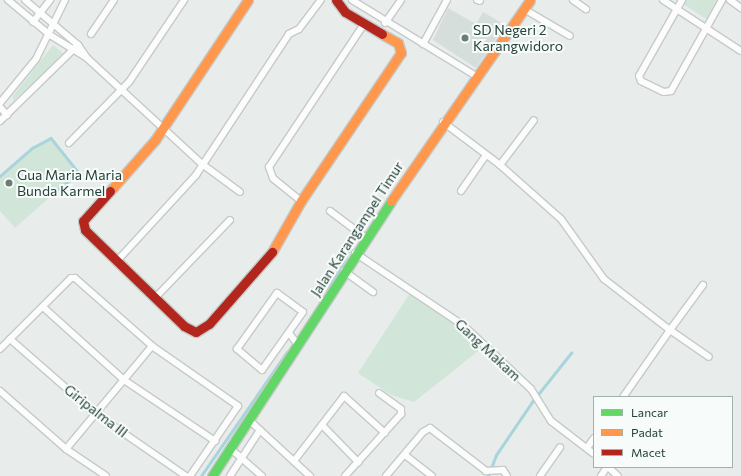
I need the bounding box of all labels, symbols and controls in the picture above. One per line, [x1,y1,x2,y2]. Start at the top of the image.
place label: SD Negeri 2 Karangwidoro [473,22,563,54]
marker: SD Negeri 2 Karangwidoro [460,33,470,43]
street label: Jalan Karangampel Timur [307,158,407,300]
place label: Gua Maria Maria Bunda Karmel [17,167,122,200]
marker: Gua Maria Maria Bunda Karmel [4,178,14,188]
street label: Gang Makam [452,315,524,385]
street label: Giripalma III [61,381,131,441]
legend [593,396,733,468]
text: Lancar [631,405,668,419]
text: Padat [631,425,663,439]
text: Macet [631,445,666,459]

